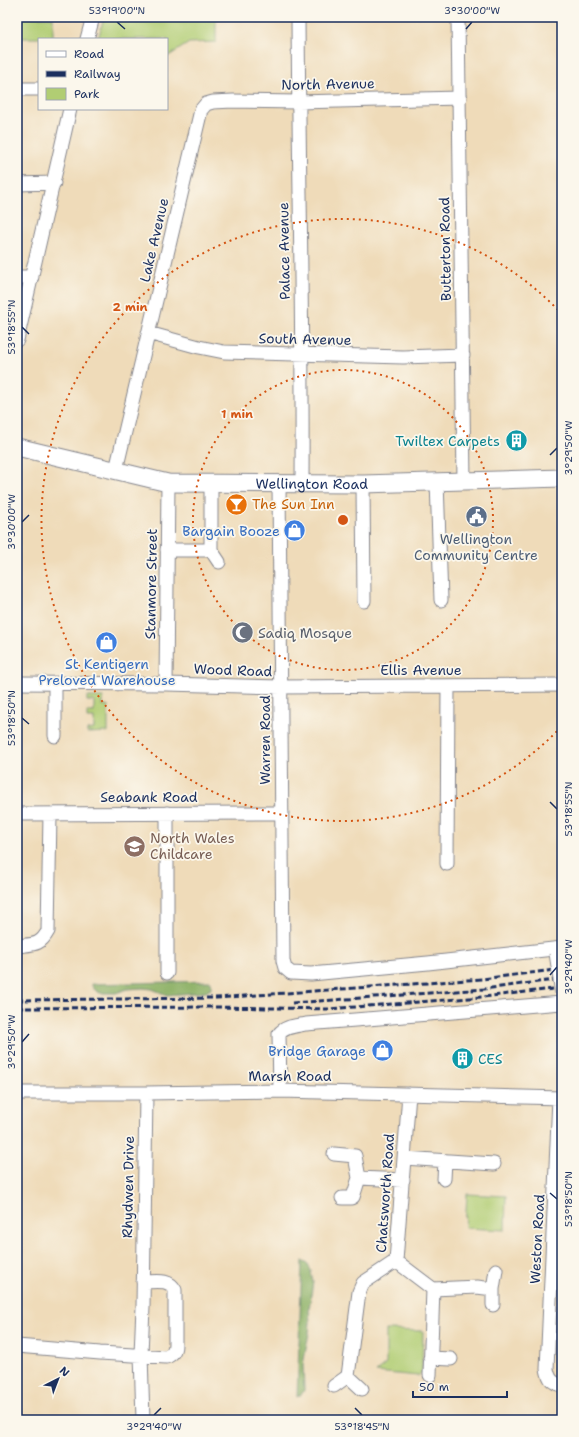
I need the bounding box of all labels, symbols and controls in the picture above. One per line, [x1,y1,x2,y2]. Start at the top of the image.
text: 53°19'00"N [89,4,145,17]
text: 3°30'00"W [444,4,500,17]
legend [38,38,168,110]
text: Road [74,46,105,62]
text: Railway [74,66,121,82]
street label: North Avenue [281,74,375,94]
text: Park [74,86,100,102]
street label: Lake Avenue [136,196,172,284]
street label: Butterton Road [435,197,455,301]
street label: Palace Avenue [274,202,294,300]
text: 2 min [113,299,148,315]
text: 53°18'55"N [5,300,18,354]
street label: South Avenue [258,329,352,349]
text: 1 min [221,406,253,422]
text: 3°29'50"W [562,420,575,476]
building icon: Twiltex Carpets [503,428,529,454]
place label: Twiltex Carpets [395,432,500,450]
street label: Wellington Road [256,474,368,493]
bar icon: The Sun Inn [223,491,249,517]
text: 3°30'00"W [5,494,18,550]
place label: The Sun Inn [252,495,335,513]
public building icon: Wellington Community Centre [463,504,489,530]
centre of rings [336,513,350,527]
shop icon: Bargain Booze [282,518,308,544]
place label: Bargain Booze [182,522,280,540]
street label: Stanmore Street [141,528,161,640]
place label: Wellington Community Centre [414,530,538,564]
mosque icon: Sadiq Mosque [230,620,256,646]
place label: Sadiq Mosque [258,624,352,642]
shop icon: St Kentigern Preloved Warehouse [94,629,120,655]
place label: St Kentigern Preloved Warehouse [38,655,176,689]
street label: Wood Road [193,660,273,680]
street label: Ellis Avenue [380,661,462,679]
text: 53°18'50"N [5,690,18,746]
street label: Warren Road [256,695,274,785]
text: 53°18'55"N [562,782,575,836]
street label: Seabank Road [100,788,198,806]
place label: North Wales Childcare [150,829,235,863]
school or university icon: North Wales Childcare [122,833,148,859]
text: 3°29'40"W [562,939,575,995]
text: 3°29'50"W [5,1014,18,1070]
shop icon: Bridge Garage [369,1038,395,1064]
place label: Bridge Garage [268,1042,366,1060]
building icon: CES [450,1046,476,1072]
place label: CES [478,1050,503,1068]
street label: Marsh Road [248,1067,332,1085]
street label: Chatsworth Road [372,1133,398,1253]
street label: Rhydwen Drive [118,1136,138,1238]
text: 53°18'50"N [562,1171,575,1227]
street label: Weston Road [526,1194,548,1284]
north arrow [38,1359,78,1399]
text: N [56,1363,73,1381]
scale bar [413,1373,507,1399]
text: 50 m [419,1379,449,1395]
text: 3°29'40"W [126,1420,182,1433]
text: 53°18'45"N [334,1420,390,1433]

